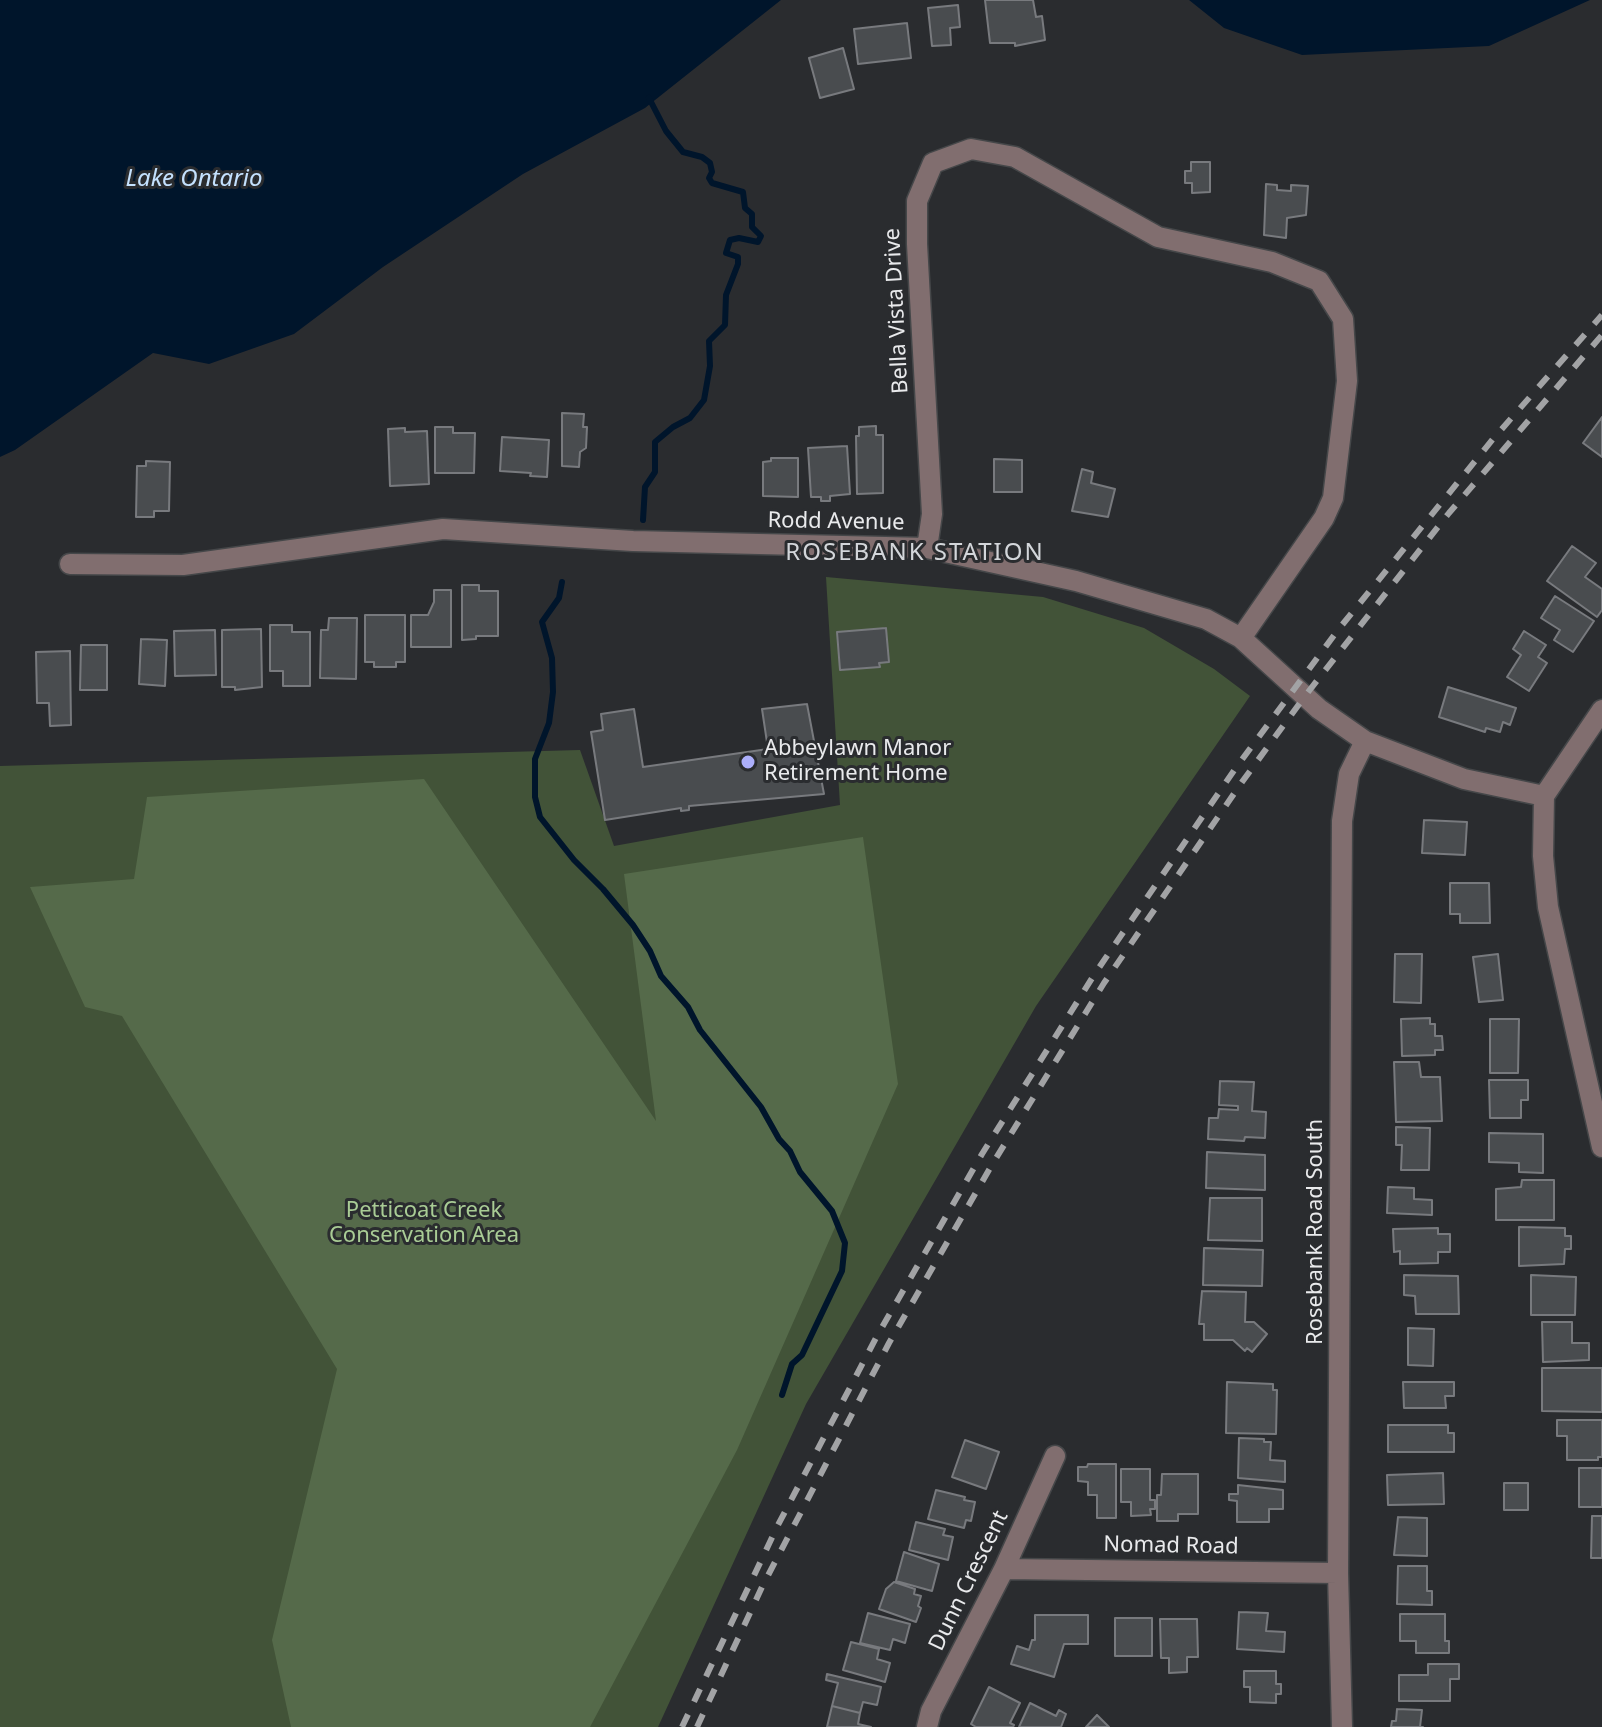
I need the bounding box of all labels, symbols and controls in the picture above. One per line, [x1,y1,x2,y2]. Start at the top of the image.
water label: Lake Ontario [126,165,262,193]
street label: Bella Vista Drive [879,227,915,395]
street label: Rodd Avenue [767,508,905,536]
district label: ROSEBANK STATION [785,539,1045,567]
place label: Abbeylawn Manor Retirement Home [764,736,951,788]
marker: Abbeylawn Manor Retirement Home [739,753,757,771]
street label: Rosebank Road South [1303,1119,1329,1345]
park label: Petticoat Creek Conservation Area [329,1198,519,1250]
street label: Dunn Crescent [924,1507,1014,1655]
street label: Nomad Road [1103,1532,1239,1560]

